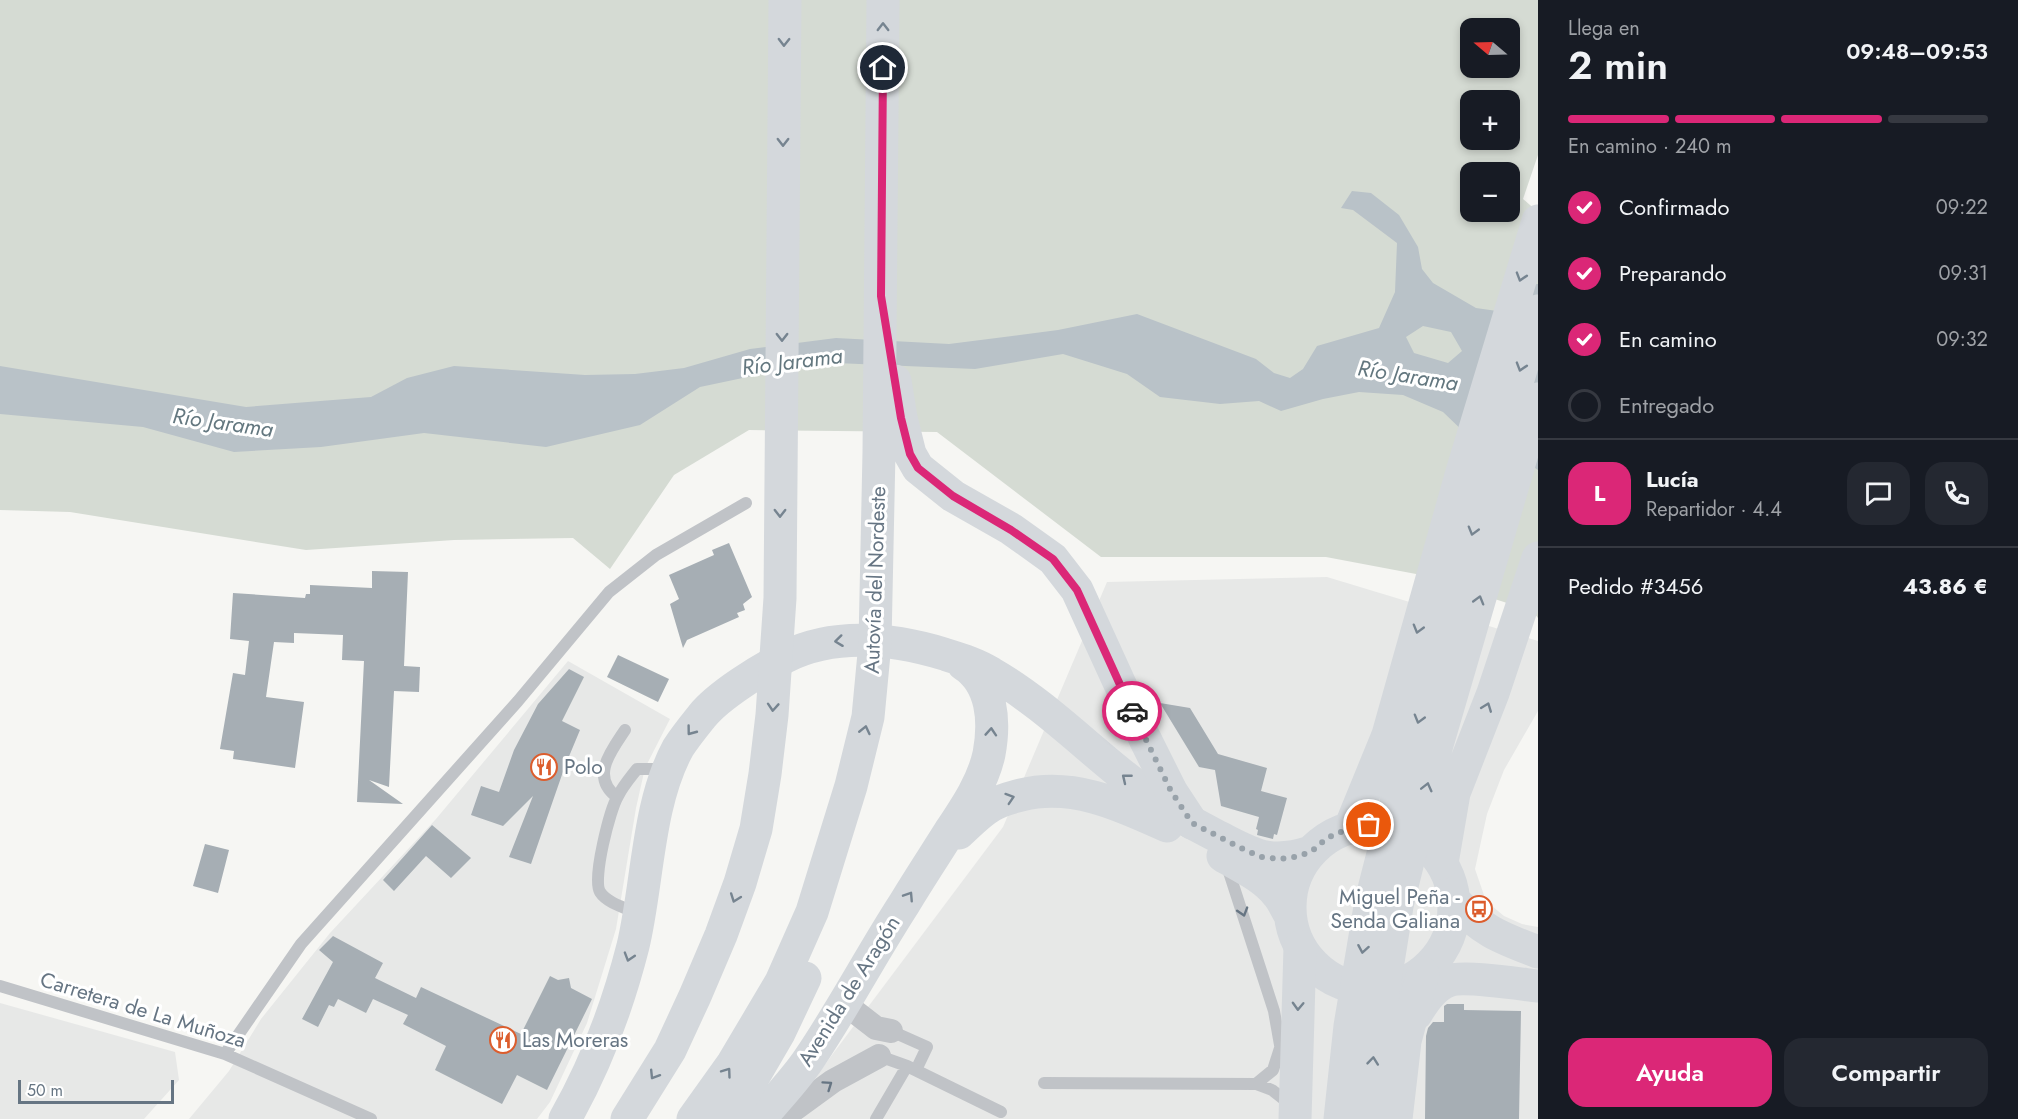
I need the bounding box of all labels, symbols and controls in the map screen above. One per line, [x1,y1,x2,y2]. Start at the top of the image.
text: Llega en [1568,14,1640,43]
north arrow [1460,18,1520,78]
map controls [1460,18,1520,222]
one-way arrow [877,23,889,32]
text: 09:48–09:53 [1846,35,1988,67]
one-way arrow [778,37,791,46]
text: 2 min [1568,37,1668,94]
pin [857,42,908,93]
icon: home [866,51,899,84]
button: + [1460,90,1520,150]
text: En camino · 240 m [1568,132,1732,161]
one-way arrow [777,138,789,147]
button: − [1460,162,1520,222]
icon: check [1568,191,1601,224]
text: Confirmado [1619,191,1729,223]
text: 09:22 [1936,193,1988,222]
icon: check [1568,257,1601,290]
text: Preparando [1619,257,1727,289]
text: 09:31 [1939,259,1988,288]
one-way arrow [1516,271,1528,282]
icon: check [1568,323,1601,356]
text: En camino [1619,323,1717,355]
text: 09:32 [1936,325,1988,354]
one-way arrow [776,333,788,342]
water label: Río Jarama [740,339,844,383]
water label: Río Jarama [1355,351,1461,399]
one-way arrow [1516,361,1528,372]
text: Entregado [1619,389,1714,421]
water label: Río Jarama [171,399,275,445]
button: chat [1847,462,1910,525]
button: phone [1925,462,1988,525]
text: Lucía [1646,463,1699,495]
text: L [1594,477,1605,509]
street label: Autovía del Nordeste [857,485,893,674]
text: Repartidor · 4.4 [1646,495,1782,524]
one-way arrow [774,508,786,517]
one-way arrow [1467,526,1480,536]
text: Pedido #3456 [1568,570,1703,602]
text: 43.86 € [1903,570,1988,602]
one-way arrow [1472,595,1484,606]
one-way arrow [1412,624,1425,634]
one-way arrow [834,635,843,647]
courier [1102,681,1162,741]
icon: car [1116,695,1149,728]
one-way arrow [1480,702,1493,713]
one-way arrow [767,703,780,712]
one-way arrow [1413,714,1426,724]
one-way arrow [687,724,698,735]
one-way arrow [857,725,870,735]
one-way arrow [984,728,997,737]
restaurant icon: Polo [529,752,559,782]
place label: Polo [564,752,603,782]
one-way arrow [1122,775,1133,786]
one-way arrow [1419,783,1432,793]
one-way arrow [1004,793,1015,805]
pin [1343,799,1394,850]
icon: bag [1352,808,1385,841]
place label: Miguel Peña - Senda Galiana [1330,882,1461,936]
one-way arrow [729,892,742,903]
one-way arrow [901,892,913,902]
bus stop icon: Miguel Peña - Senda Galiana [1464,894,1494,924]
one-way arrow [1236,906,1248,917]
street label: Avenida de Aragón [791,910,907,1072]
one-way arrow [1357,944,1370,954]
one-way arrow [624,951,636,962]
street label: Carretera de La Muñoza [36,964,250,1056]
one-way arrow [1292,1001,1305,1010]
restaurant icon: Las Moreras [488,1025,518,1055]
place label: Las Moreras [522,1025,628,1055]
button: Ayuda [1568,1038,1772,1107]
button: Compartir [1784,1038,1988,1107]
one-way arrow [1366,1056,1379,1065]
one-way arrow [720,1067,731,1078]
one-way arrow [649,1069,661,1079]
scale bar [18,1077,174,1104]
text: 50 m [27,1079,63,1102]
one-way arrow [821,1081,832,1092]

